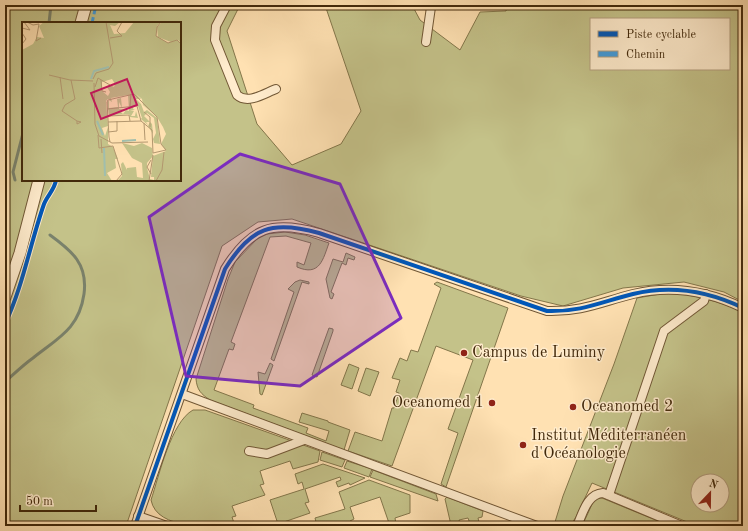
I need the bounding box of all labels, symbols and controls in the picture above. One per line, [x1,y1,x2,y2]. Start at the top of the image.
legend [590,18,730,70]
inset map [22,22,181,181]
text: Piste cyclable [626,29,696,41]
text: Chemin [626,49,666,61]
place label: Campus de Luminy [472,345,606,361]
marker: Campus de Luminy [459,348,469,358]
place label: Oceanomed 1 [392,395,484,411]
marker: Oceanomed 1 [487,398,497,408]
place label: Oceanomed 2 [581,399,673,415]
marker: Oceanomed 2 [568,402,578,412]
place label: Institut Méditerranéen d'Océanologie [531,428,687,462]
marker: Institut Méditerranéen d'Océanologie [518,440,528,450]
north arrow [690,473,730,513]
text: N [707,478,720,492]
scale bar [20,487,96,513]
text: 50 m [26,495,53,508]

